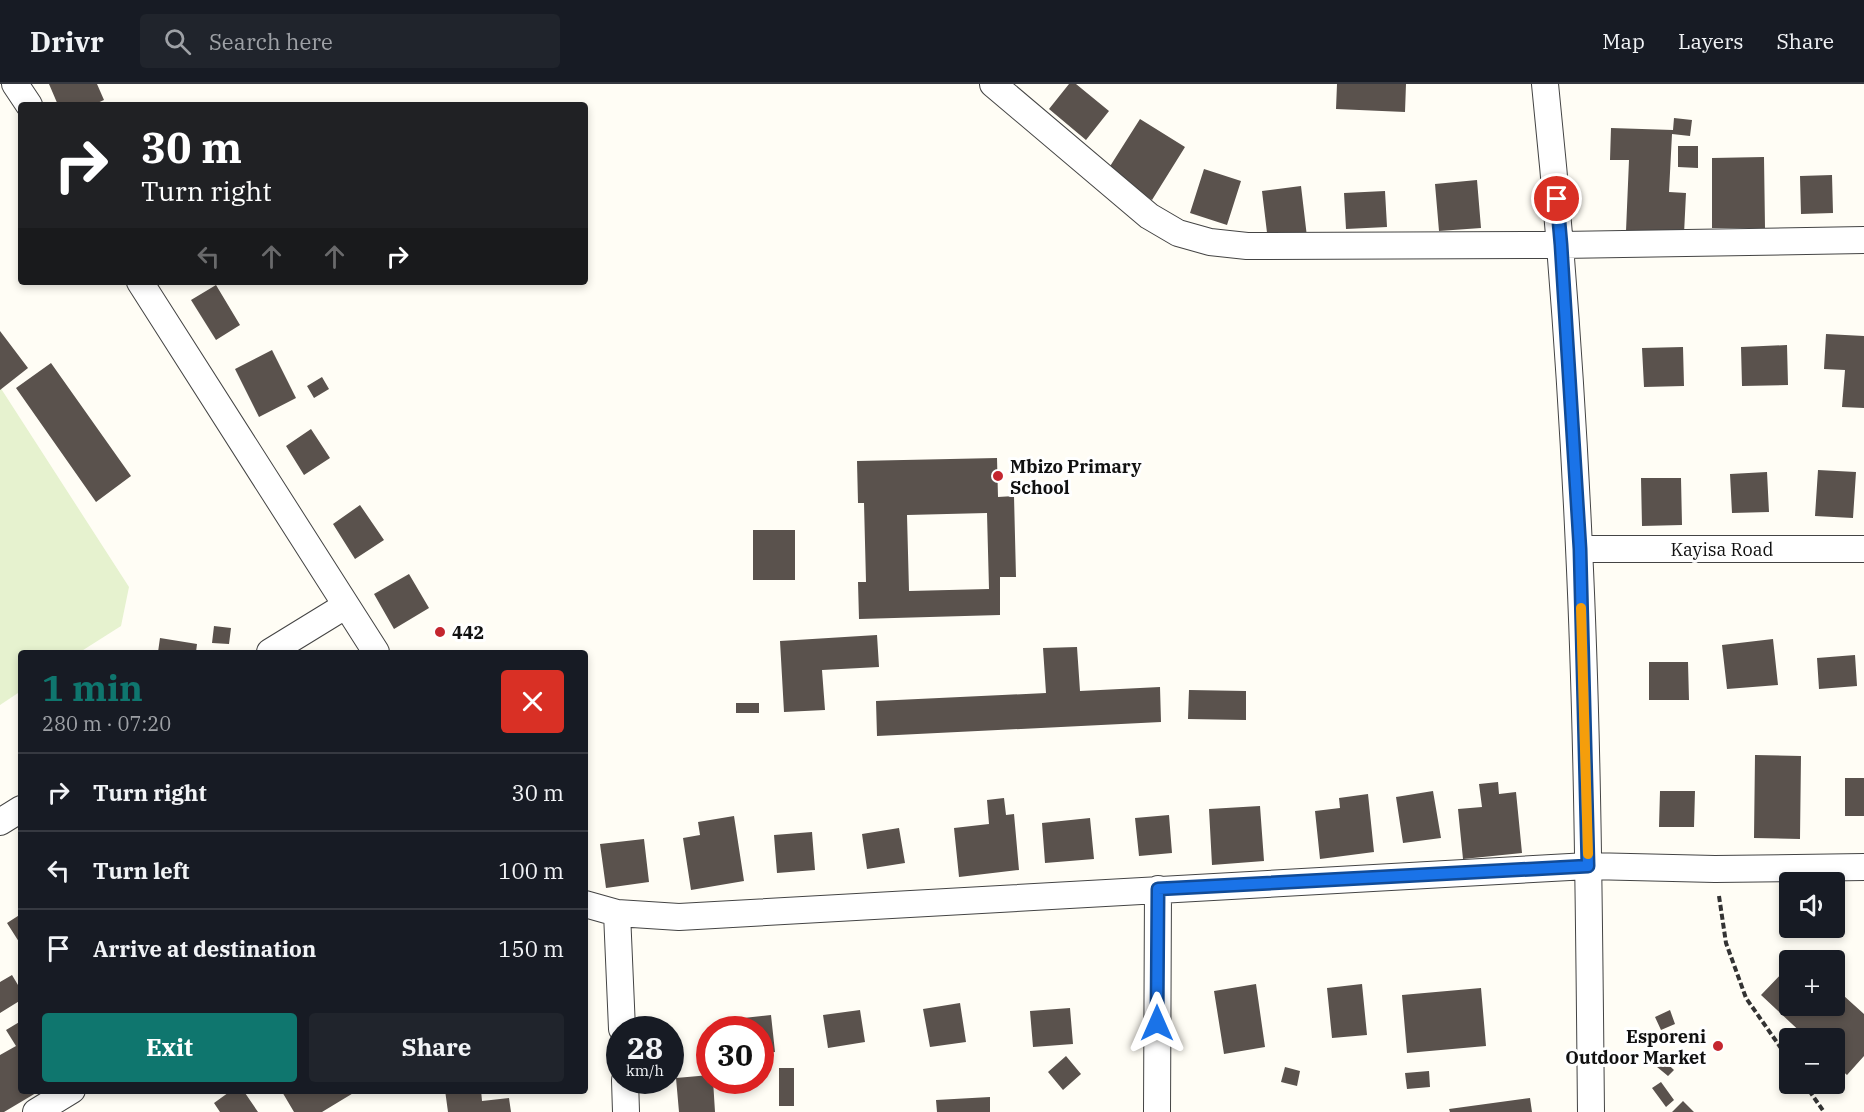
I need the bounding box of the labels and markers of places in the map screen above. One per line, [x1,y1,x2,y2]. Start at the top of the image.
pin [1531,173,1582,224]
place label: Mbizo Primary School [1010,455,1142,499]
marker: Mbizo Primary School [991,469,1005,483]
place label: 442 [452,621,484,644]
marker: 442 [433,625,447,639]
place label: Esporeni Outdoor Market [1565,1025,1706,1069]
marker: Esporeni Outdoor Market [1711,1039,1725,1053]

